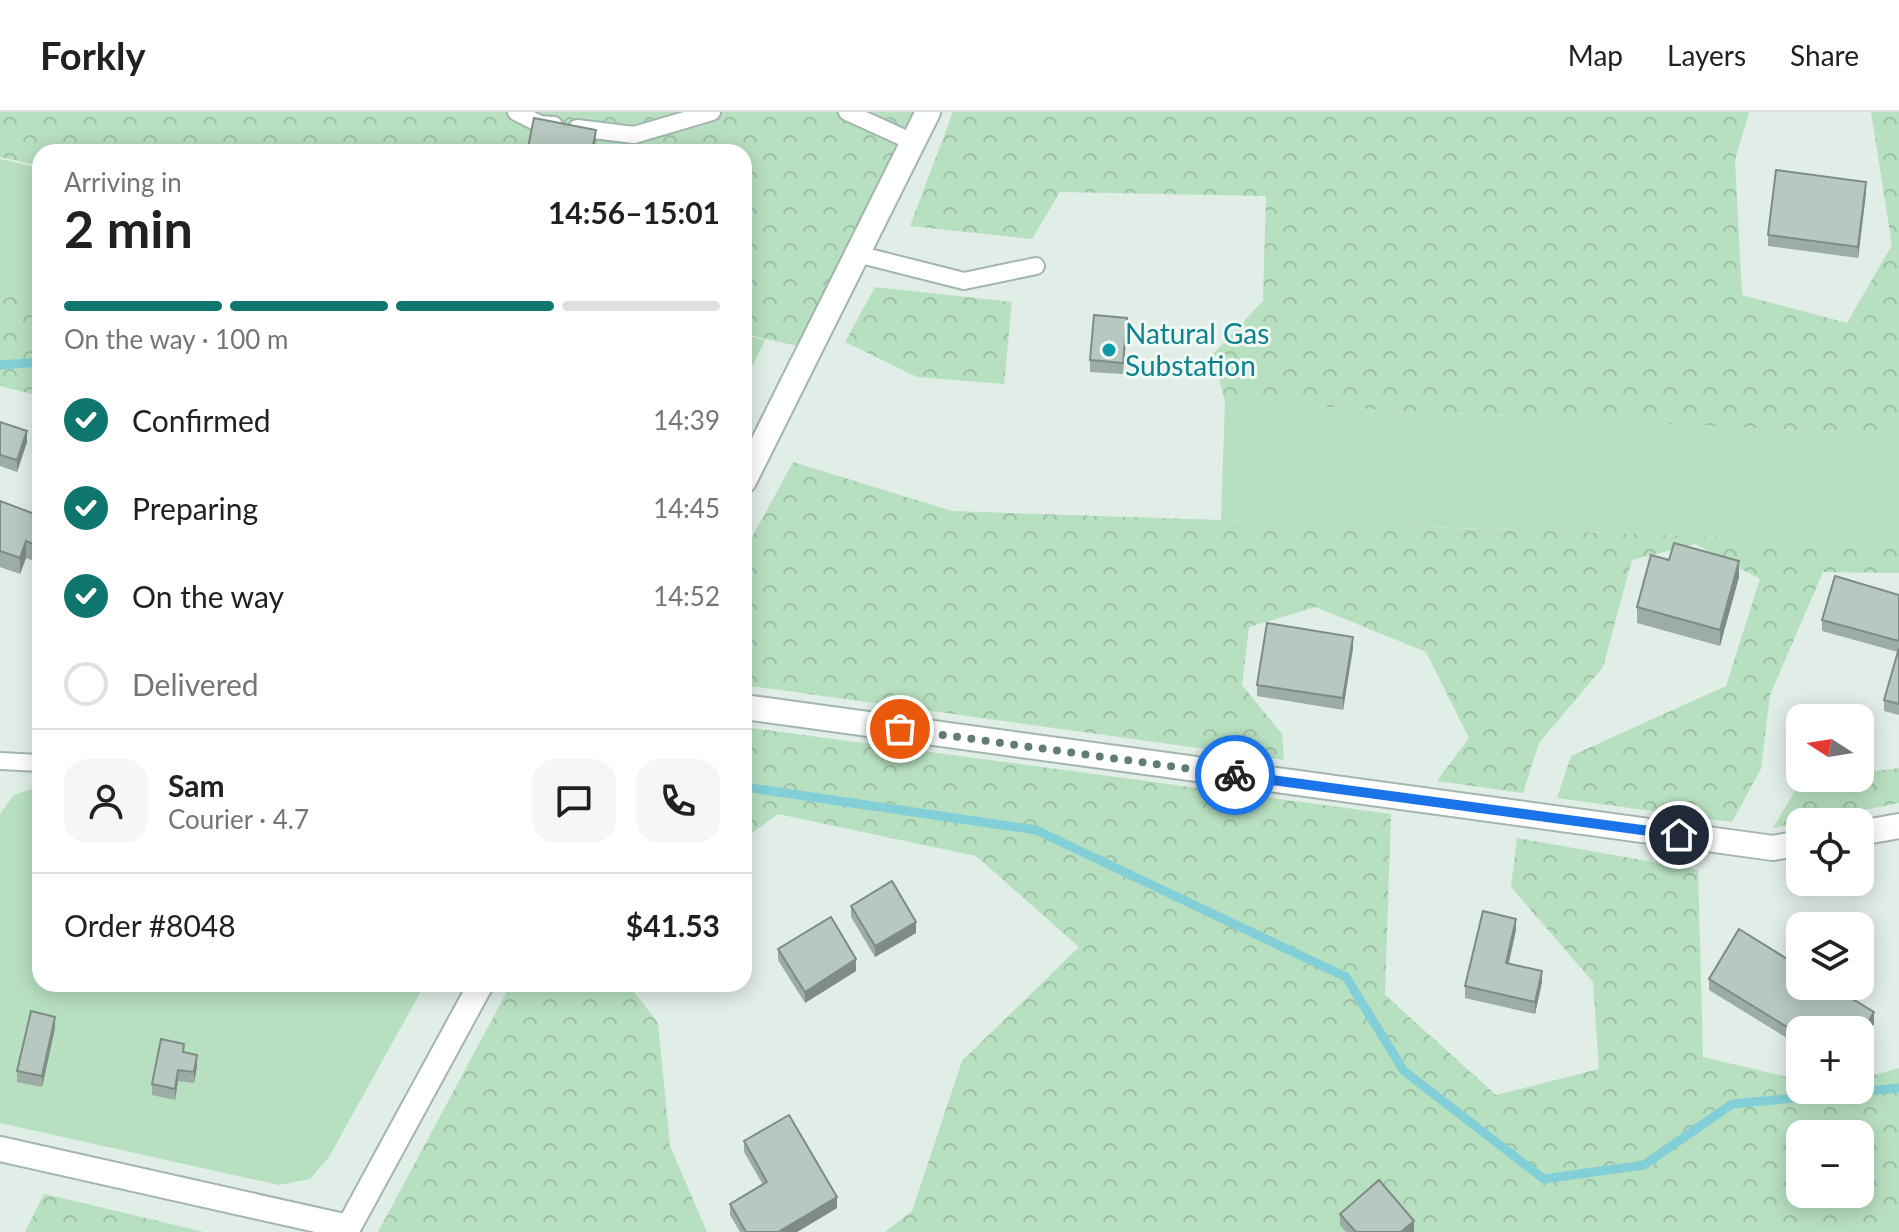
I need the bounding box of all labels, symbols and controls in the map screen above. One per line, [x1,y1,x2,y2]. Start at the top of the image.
text: Forkly [40,32,146,78]
text: Map [1568,38,1623,72]
text: Layers [1667,38,1746,72]
text: Share [1790,38,1859,72]
text: Arriving in [64,166,182,198]
text: 14:56–15:01 [548,194,720,230]
text: 2 min [64,197,193,259]
place label: Natural Gas Substation [1125,316,1269,382]
text: On the way · 100 m [64,323,288,355]
marker: Natural Gas Substation [1100,341,1118,359]
icon: check [64,398,108,442]
text: Confirmed [132,402,271,438]
text: 14:39 [653,404,720,436]
icon: check [64,486,108,530]
text: Preparing [132,490,258,526]
text: 14:45 [653,492,720,524]
icon: check [64,574,108,618]
text: On the way [132,578,284,614]
text: 14:52 [653,580,720,612]
text: Delivered [132,666,259,702]
pin [866,695,934,763]
north arrow [1786,704,1874,792]
map controls [1786,704,1874,1208]
icon: bag [878,707,922,751]
courier [1195,735,1275,815]
icon: bike [1213,753,1257,797]
button: person [64,759,148,843]
button: chat [532,759,616,843]
button: phone [636,759,720,843]
text: Sam [168,767,225,803]
pin [1645,801,1713,869]
text: Courier · 4.7 [168,803,309,835]
button: locate [1786,808,1874,896]
icon: home [1657,813,1701,857]
text: Order #8048 [64,907,236,943]
text: $41.53 [626,907,720,943]
button: layers [1786,912,1874,1000]
button: + [1786,1016,1874,1104]
button: − [1786,1120,1874,1208]

